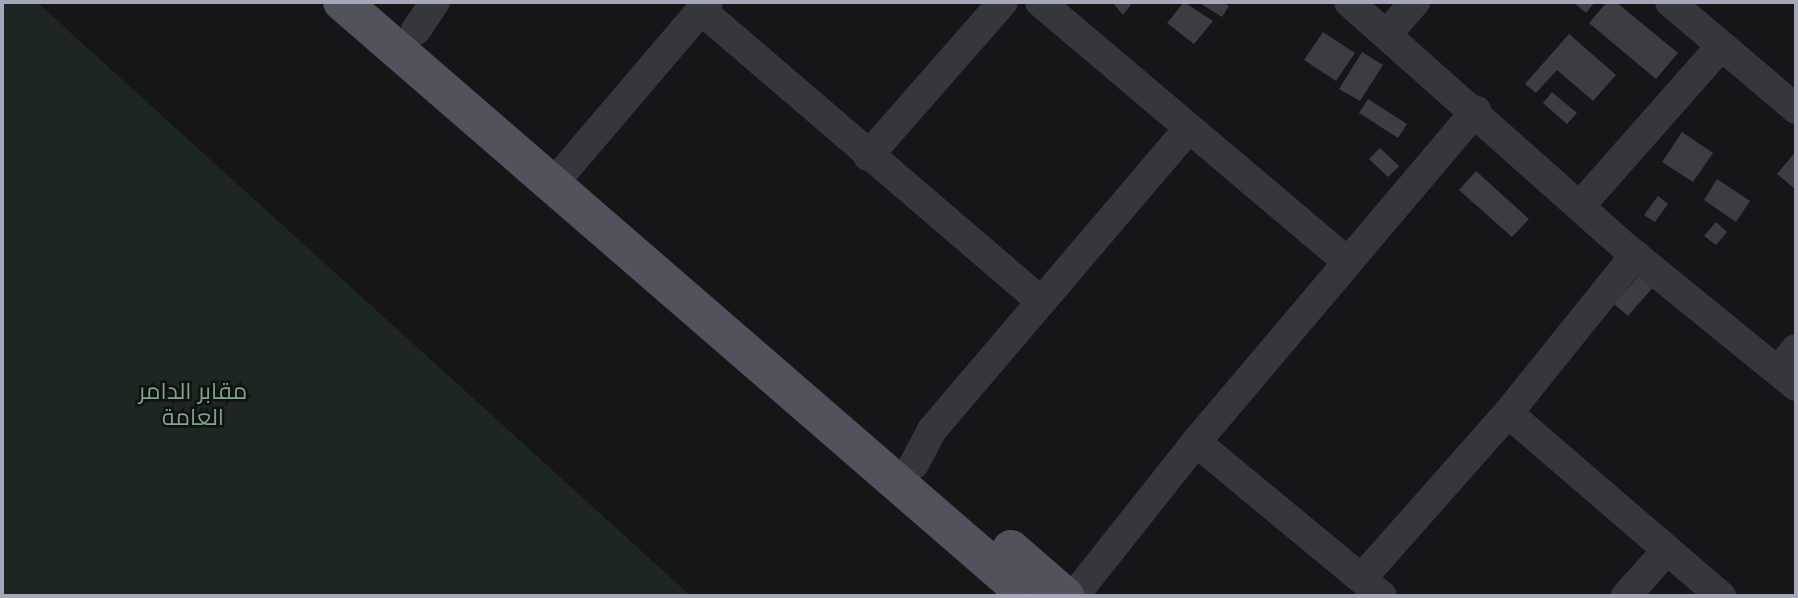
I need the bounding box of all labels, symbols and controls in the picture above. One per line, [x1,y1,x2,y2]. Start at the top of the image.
park label: مقابر الدامر العامة [139,377,247,431]

